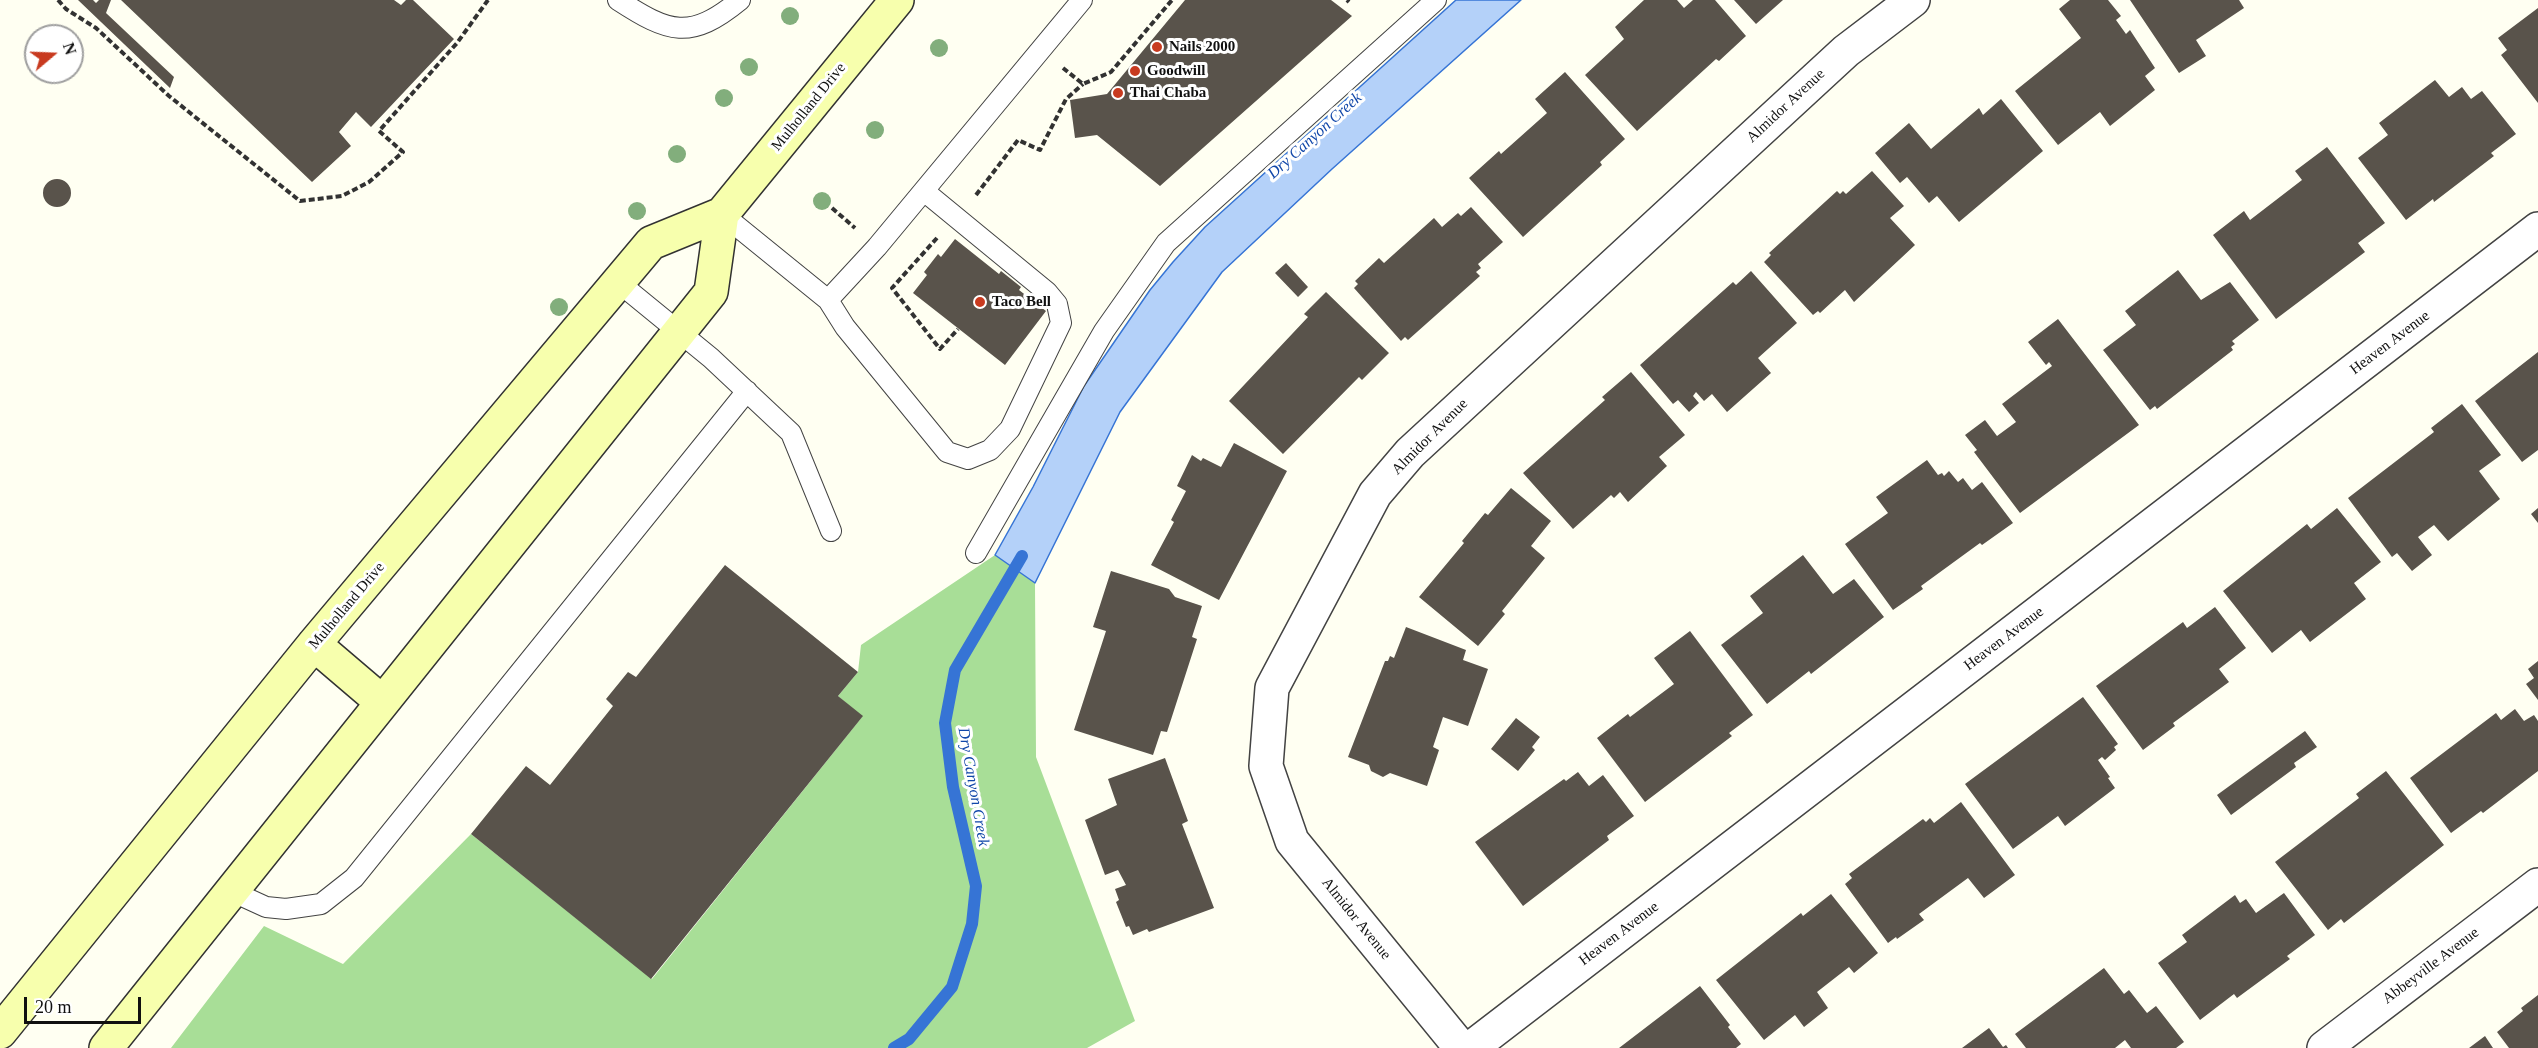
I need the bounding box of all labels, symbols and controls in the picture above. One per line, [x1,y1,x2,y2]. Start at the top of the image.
north arrow [24,24,84,84]
place label: Nails 2000 [1169,38,1235,56]
text: N [60,40,80,57]
marker: Nails 2000 [1150,40,1164,54]
street label: Mulholland Drive [768,59,850,155]
place label: Goodwill [1147,62,1205,80]
marker: Goodwill [1128,64,1142,78]
street label: Almidor Avenue [1743,65,1829,147]
place label: Thai Chaba [1130,84,1206,102]
marker: Thai Chaba [1111,86,1125,100]
water label: Dry Canyon Creek [1264,89,1366,183]
place label: Taco Bell [992,293,1051,311]
marker: Taco Bell [973,295,987,309]
street label: Heaven Avenue [2347,307,2433,379]
street label: Almidor Avenue [1388,395,1472,479]
street label: Mulholland Drive [305,559,389,653]
street label: Heaven Avenue [1961,603,2047,675]
water label: Dry Canyon Creek [953,726,993,848]
street label: Almidor Avenue [1318,874,1394,964]
street label: Heaven Avenue [1576,898,1662,970]
street label: Abbeyville Avenue [2379,924,2483,1008]
scale bar [27,985,144,1023]
text: 20 m [35,997,72,1017]

